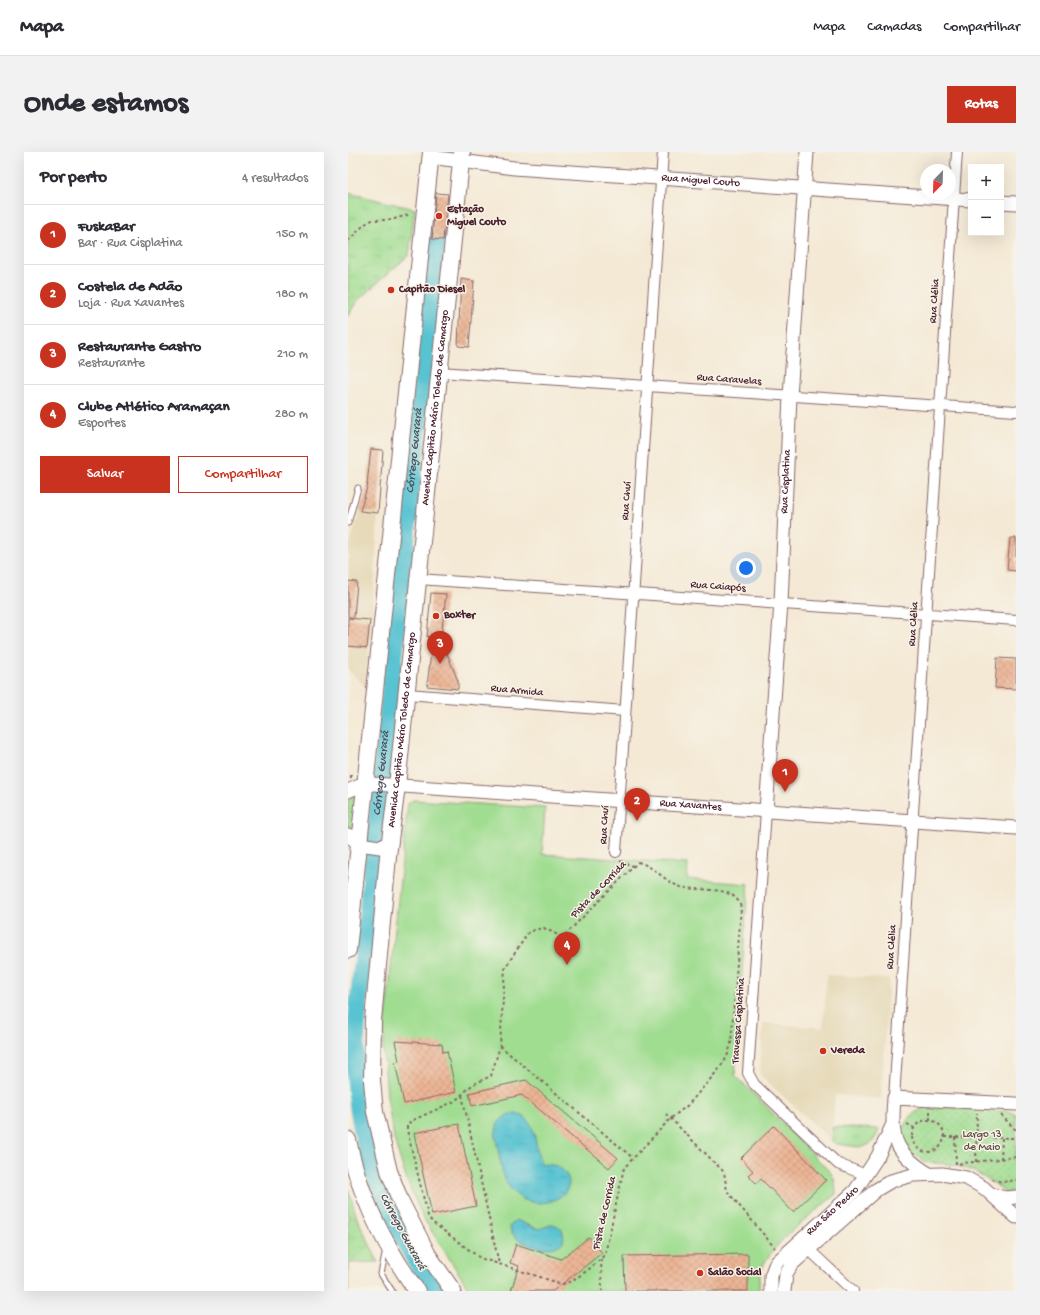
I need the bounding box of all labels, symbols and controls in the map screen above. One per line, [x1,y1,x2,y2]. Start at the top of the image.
text: Mapa [20,16,64,39]
text: Mapa [813,19,845,36]
text: Camadas [867,19,922,36]
text: Compartilhar [944,19,1020,36]
button: Rotas [947,86,1016,123]
text: Onde estamos [24,88,188,121]
north arrow [920,164,956,200]
map controls [968,164,1004,236]
button: + [968,164,1004,200]
text: Por perto [40,168,107,188]
text: 4 resultados [242,171,308,186]
street label: Rua Miguel Couto [661,172,741,190]
button: − [968,200,1004,236]
place label: Estação Miguel Couto [446,203,506,230]
marker: Estação Miguel Couto [434,211,444,221]
text: FuskaBar [78,218,135,236]
text: 1 [50,227,56,242]
text: 150 m [276,227,308,242]
text: Bar · Rua Cisplatina [78,236,183,251]
street label: Rua Clélia [927,277,943,324]
text: Costela de Adão [78,278,182,296]
place label: Capitão Diesel [398,283,466,296]
marker: Capitão Diesel [386,285,396,295]
text: 2 [50,287,56,302]
text: 180 m [276,287,308,302]
text: Loja · Rua Xavantes [78,296,184,311]
street label: Avenida Capitão Mário Toledo de Camargo [420,309,452,506]
text: Restaurante Gastro [78,338,201,356]
text: 3 [50,347,56,362]
text: 210 m [277,347,308,362]
text: Restaurante [78,356,145,371]
street label: Rua Caravelas [696,372,763,388]
text: Clube Atlético Aramaçan [78,398,230,416]
water label: Córrego Guarará [404,406,427,494]
text: 4 [50,407,56,422]
text: 280 m [275,407,308,422]
text: Esportes [78,416,125,431]
street label: Rua Cisplatina [779,448,794,514]
button: Salvar [40,456,170,493]
button: Compartilhar [178,456,308,493]
street label: Rua Chuí [620,480,634,521]
your location [736,558,756,578]
street label: Rua Caiapós [690,579,747,595]
street label: Rua Clélia [906,600,922,647]
place label: Boxter [443,609,476,622]
marker: Boxter [431,611,441,621]
street label: Avenida Capitão Mário Toledo de Camargo [386,631,419,828]
pin: 3 [427,631,453,664]
street label: Rua Armida [490,683,545,699]
water label: Córrego Guarará [371,729,394,816]
pin: 1 [772,759,798,792]
pin: 2 [624,788,650,821]
street label: Rua Xavantes [659,798,723,814]
street label: Rua Chuí [598,805,612,845]
street label: Pista de Corrida [568,858,630,922]
street label: Rua Clélia [884,923,900,970]
pin: 4 [554,932,580,965]
street label: Travessa Cisplatina [730,977,748,1065]
place label: Vereda [830,1045,866,1057]
marker: Vereda [818,1046,828,1056]
park label: Largo 13 de Maio [963,1129,1002,1154]
street label: Pista de Corrida [591,1174,619,1252]
street label: Rua São Pedro [804,1184,862,1238]
water label: Córrego Guarará [376,1191,429,1274]
place label: Salão Social [708,1267,762,1279]
marker: Salão Social [695,1268,705,1278]

